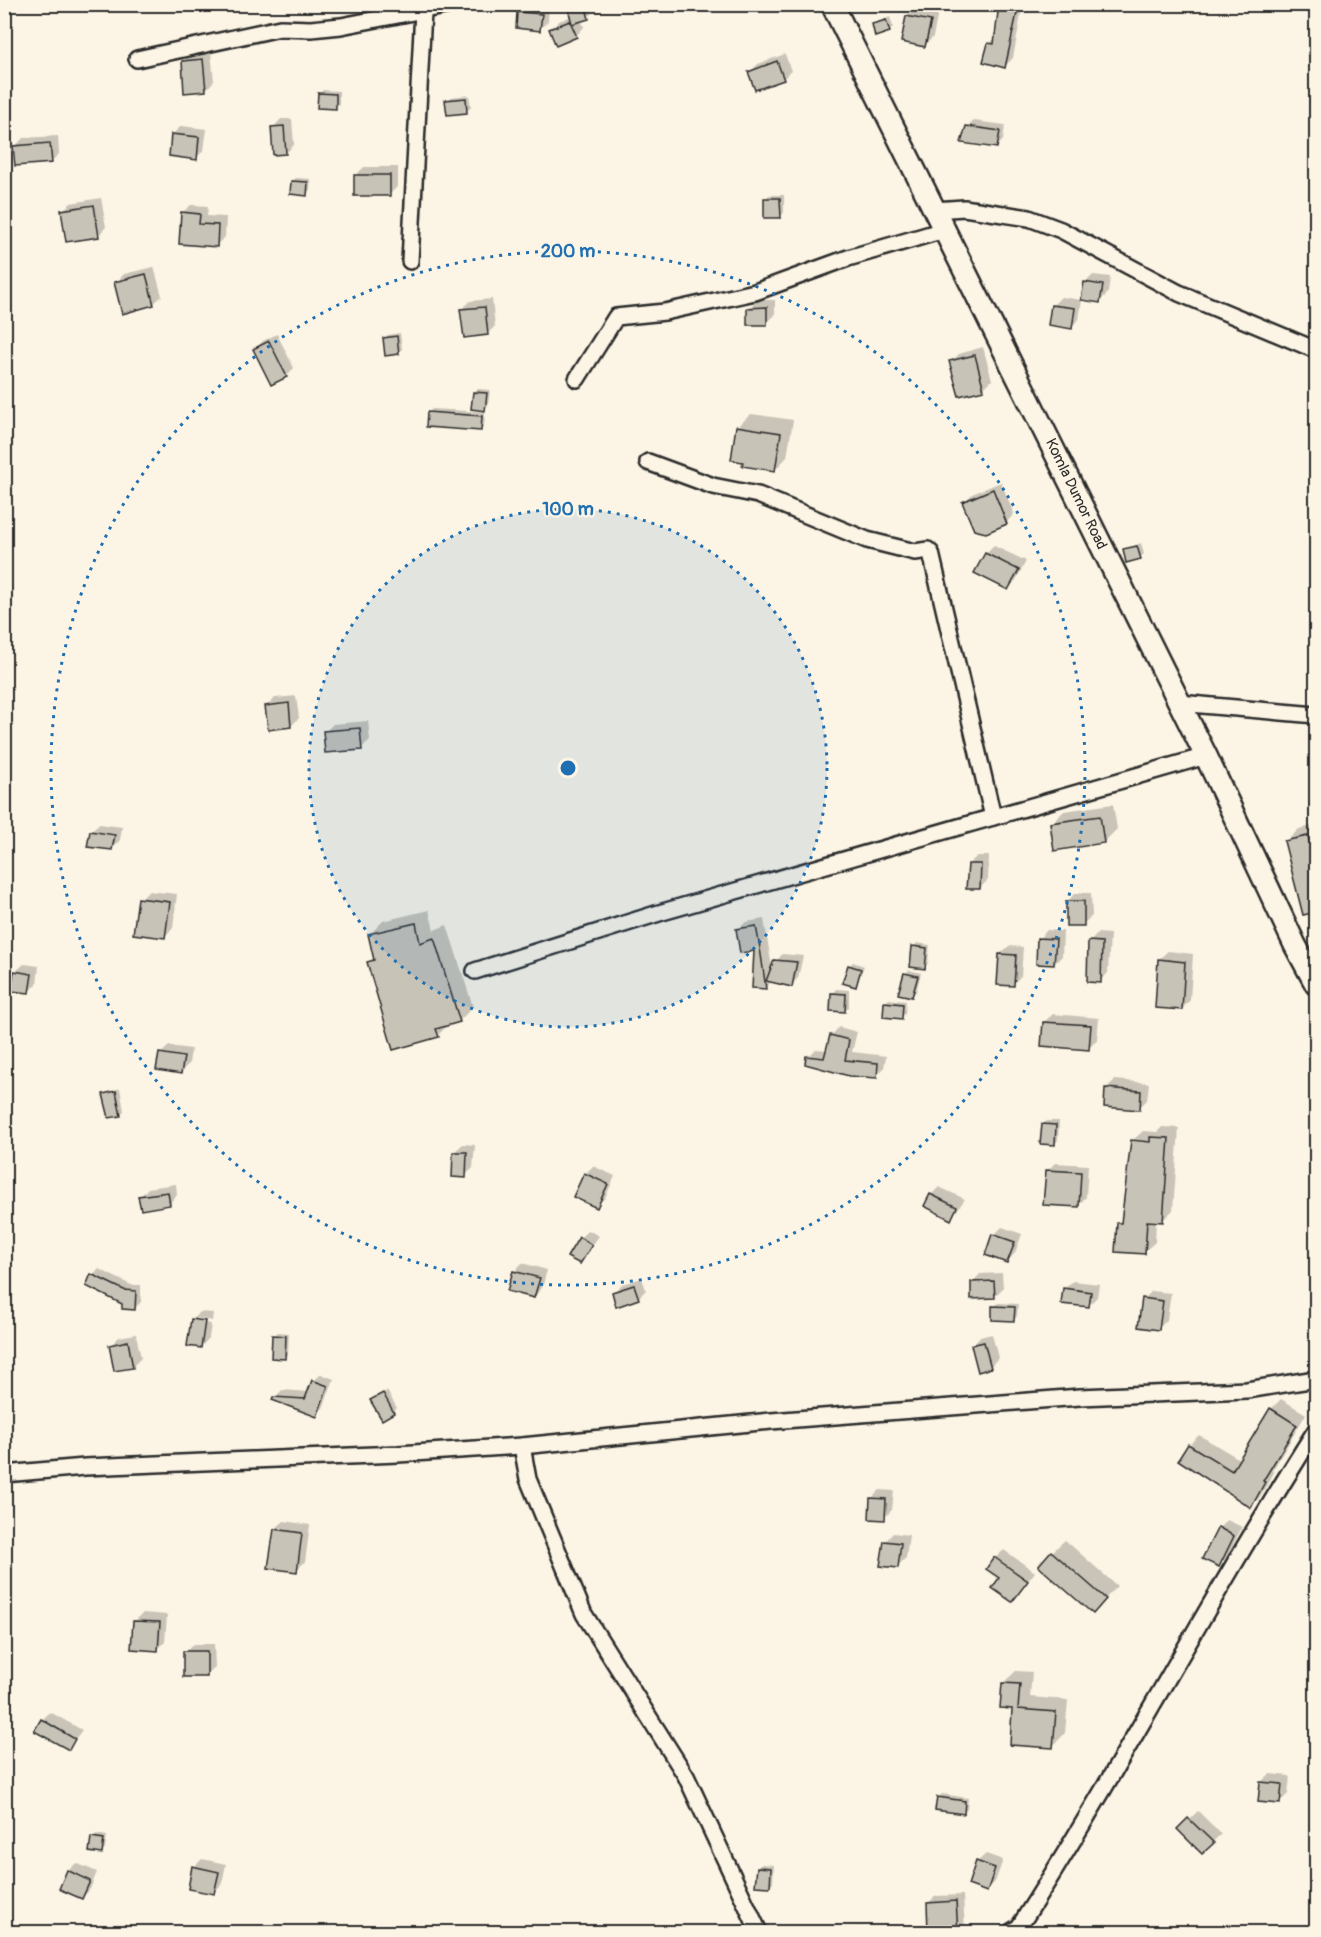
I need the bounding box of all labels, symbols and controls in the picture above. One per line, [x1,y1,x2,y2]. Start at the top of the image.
text: 200 m [541,240,595,263]
street label: Komla Dumor Road [1041,435,1111,553]
text: 100 m [542,498,594,521]
centre of rings [558,758,578,778]

